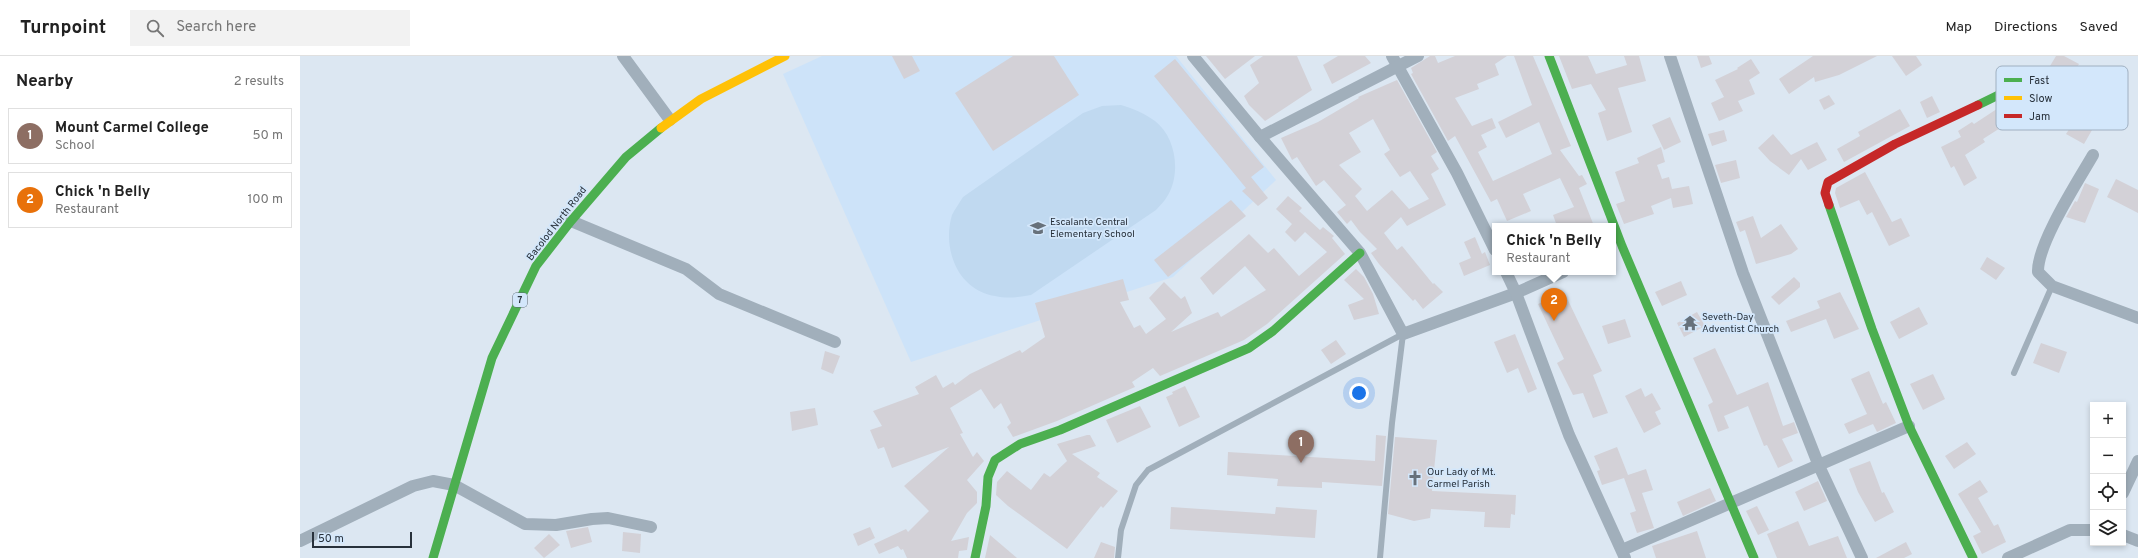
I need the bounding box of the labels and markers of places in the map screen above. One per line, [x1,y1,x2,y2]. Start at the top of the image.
place label: Escalante Central Elementary School [1050,216,1135,241]
school or university icon: Escalante Central Elementary School [1029,219,1047,237]
pin: 2 [1541,288,1567,321]
place label: Seveth-Day Adventist Church [1702,311,1779,336]
temple icon: Seveth-Day Adventist Church [1681,314,1699,332]
pin: 1 [1288,430,1314,463]
place label: Our Lady of Mt. Carmel Parish [1427,466,1496,491]
church icon: Our Lady of Mt. Carmel Parish [1406,469,1424,487]

